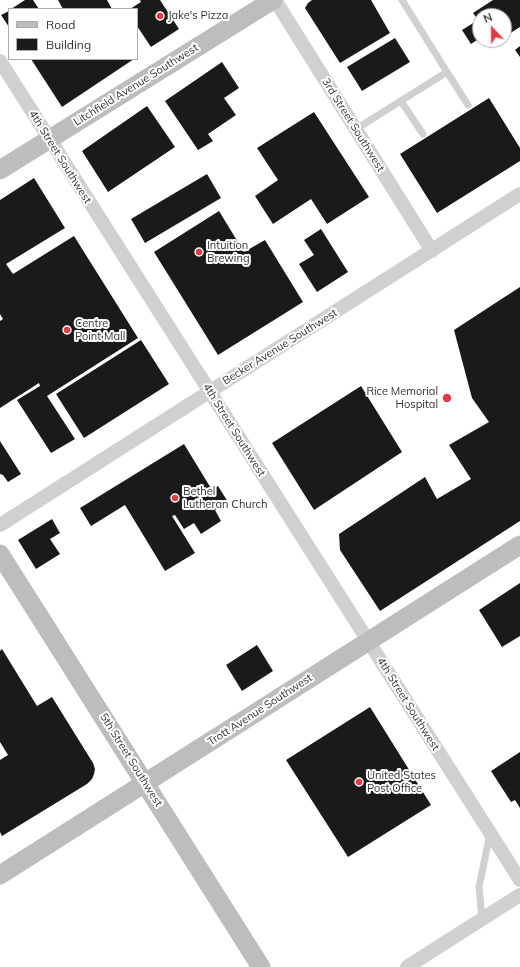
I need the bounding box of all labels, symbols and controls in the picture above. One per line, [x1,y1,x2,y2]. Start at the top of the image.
legend [8,8,138,60]
north arrow [472,8,512,48]
place label: Jake's Pizza [168,9,228,23]
text: N [481,10,494,26]
marker: Jake's Pizza [155,11,165,21]
text: Road [46,17,75,32]
text: Building [46,37,91,52]
street label: Litchfield Avenue Southwest [71,41,201,129]
street label: 3rd Street Southwest [319,76,387,174]
street label: 4th Street Southwest [26,108,94,206]
place label: Intuition Brewing [207,239,250,265]
marker: Intuition Brewing [194,247,204,257]
street label: Becker Avenue Southwest [220,306,340,388]
place label: Centre Point Mall [75,317,125,343]
marker: Centre Point Mall [62,325,72,335]
street label: 4th Street Southwest [200,381,268,479]
place label: Rice Memorial Hospital [366,385,438,411]
marker: Rice Memorial Hospital [441,392,453,404]
place label: Bethel Lutheran Church [183,485,267,511]
marker: Bethel Lutheran Church [170,493,180,503]
street label: 4th Street Southwest [374,655,442,753]
street label: Trott Avenue Southwest [205,671,315,749]
street label: 5th Street Southwest [97,711,165,809]
place label: United States Post Office [367,769,436,795]
marker: United States Post Office [354,777,364,787]

